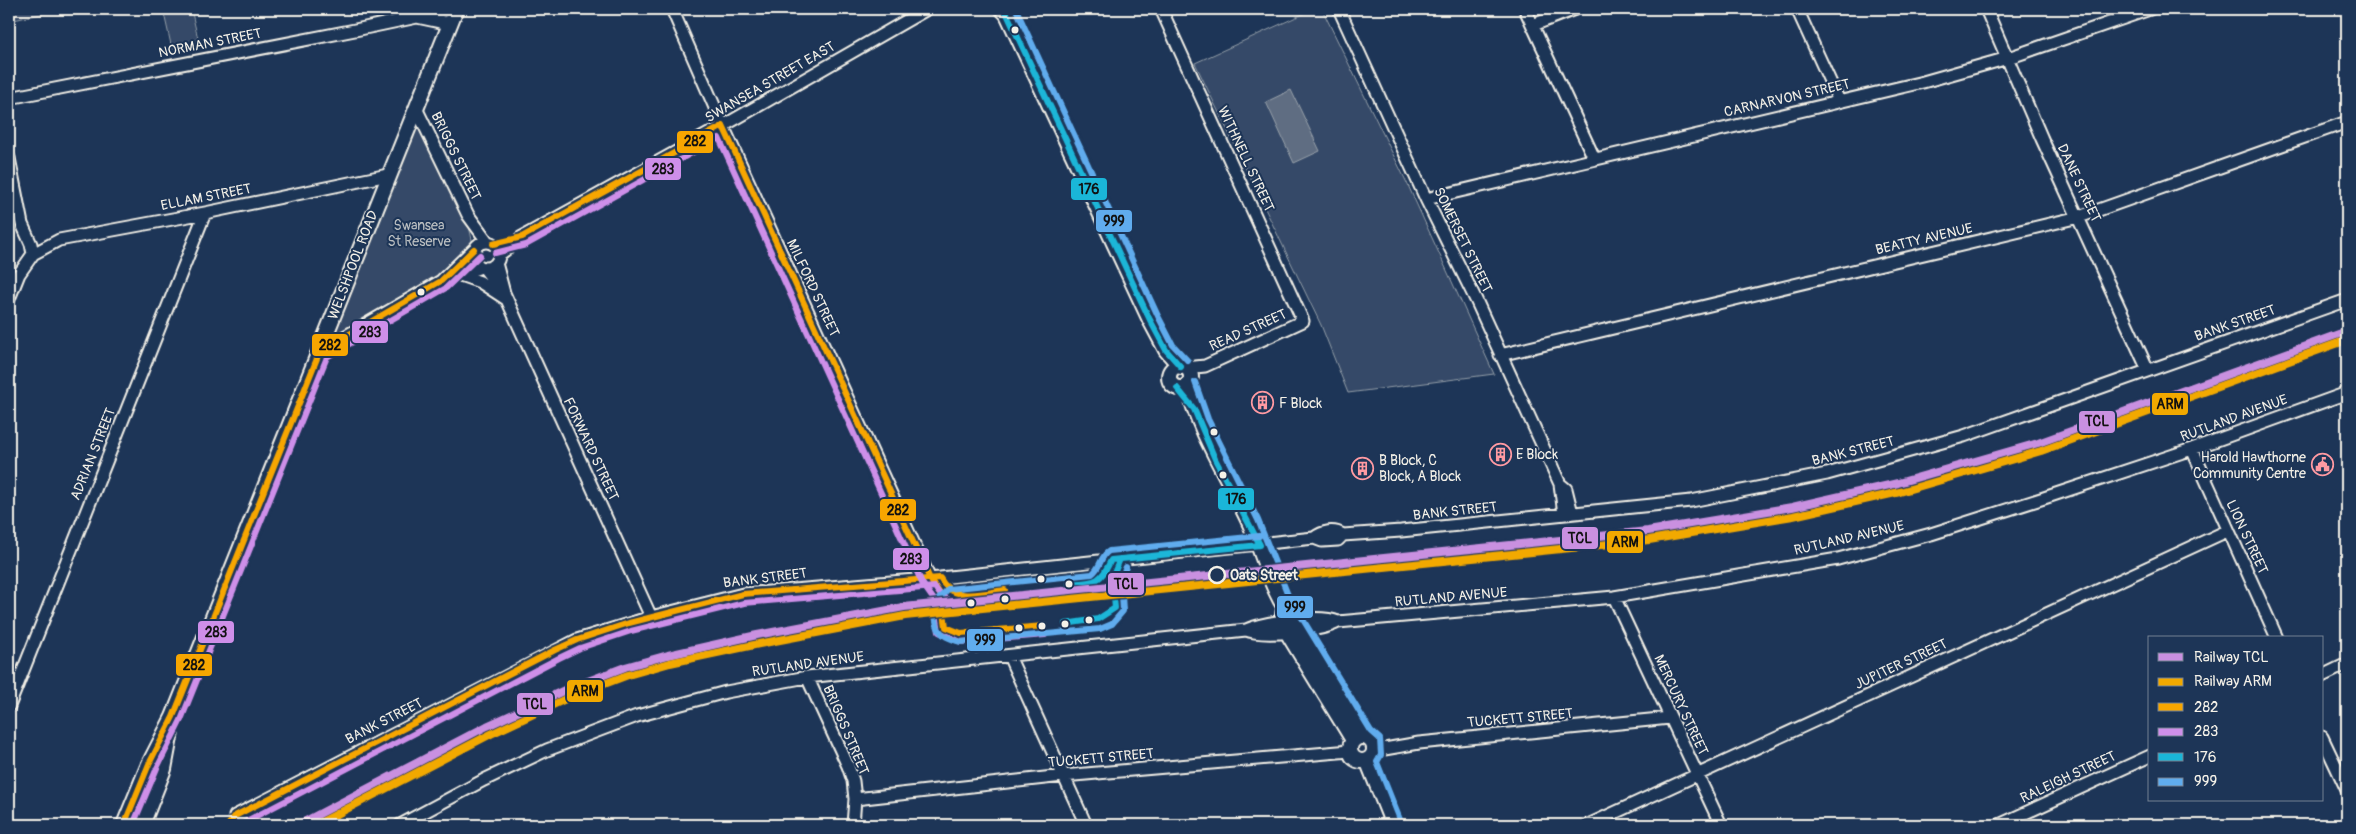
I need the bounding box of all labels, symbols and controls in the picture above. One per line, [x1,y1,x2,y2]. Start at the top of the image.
street label: NORMAN STREET [157,25,263,61]
unlabelled marker [1010,25,1020,35]
street label: SWANSEA STREET EAST [702,38,838,126]
street label: CARNARVON STREET [1722,75,1852,121]
street label: WITHNELL STREET [1214,104,1278,215]
street label: BRIGGS STREET [427,109,485,203]
line badge: 282 [676,130,714,154]
text: 282 [684,133,707,150]
street label: DANE STREET [2054,141,2105,225]
line badge: 283 [644,157,682,181]
text: 283 [652,161,675,178]
line badge: 176 [1070,177,1108,201]
street label: ELLAM STREET [159,180,253,214]
text: 176 [1078,181,1100,198]
street label: SOMERSET STREET [1430,185,1496,296]
street label: WELSHPOOL ROAD [324,208,382,322]
line badge: 999 [1095,209,1133,233]
text: 999 [1103,213,1125,230]
park label: Swansea St Reserve [387,217,451,250]
street label: BEATTY AVENUE [1874,220,1974,258]
street label: MILFORD STREET [783,237,843,340]
unlabelled marker [416,287,426,297]
street label: BANK STREET [2192,301,2278,345]
street label: READ STREET [1207,305,1289,355]
line badge: 283 [351,320,389,344]
text: 283 [359,324,382,341]
line badge: 282 [311,333,349,357]
text: 282 [319,337,342,354]
building icon: F Block [1251,391,1275,415]
street label: RUTLAND AVENUE [2178,391,2290,445]
line badge: ARM [2151,392,2189,416]
street label: FORWARD STREET [560,395,622,504]
place label: F Block [1279,395,1322,412]
text: ARM [2156,396,2184,413]
street label: ADRIAN STREET [67,405,119,503]
line badge: TCL [2078,410,2116,434]
text: TCL [2084,413,2109,430]
unlabelled marker [1209,427,1219,437]
street label: BANK STREET [1810,432,1896,469]
building icon: E Block [1488,442,1512,466]
place label: E Block [1516,446,1558,463]
place label: Harold Hawthorne Community Centre [2193,449,2306,482]
place label: B Block, C Block, A Block [1379,452,1461,485]
public building icon: Harold Hawthorne Community Centre [2310,453,2334,477]
building icon: B Block, C Block, A Block [1351,456,1375,480]
unlabelled marker [1218,470,1228,480]
line badge: 176 [1217,487,1255,511]
text: 176 [1225,491,1247,508]
street label: LION STREET [2222,497,2272,577]
line badge: 282 [879,498,917,522]
street label: BANK STREET [1412,498,1498,524]
text: 282 [887,502,910,519]
street label: RUTLAND AVENUE [1792,517,1906,559]
line badge: TCL [1561,526,1599,550]
text: TCL [1567,530,1592,547]
line badge: ARM [1606,530,1644,554]
text: ARM [1611,534,1639,551]
line badge: 283 [892,547,930,571]
text: 283 [900,551,923,568]
street label: BANK STREET [722,564,808,592]
marker: Oats Street [1208,566,1226,584]
place label: Oats Street [1230,567,1298,584]
line badge: TCL [1107,572,1145,596]
unlabelled marker [1036,574,1046,584]
text: TCL [1113,576,1138,593]
unlabelled marker [1064,579,1074,589]
street label: RUTLAND AVENUE [1394,584,1508,610]
unlabelled marker [1000,594,1010,604]
line badge: 999 [1276,595,1314,619]
unlabelled marker [966,598,976,608]
text: 999 [1284,599,1306,616]
unlabelled marker [1084,615,1094,625]
unlabelled marker [1060,619,1070,629]
line badge: 283 [197,620,235,644]
unlabelled marker [1037,621,1047,631]
unlabelled marker [1014,623,1024,633]
text: 283 [205,624,228,641]
line badge: 999 [966,628,1004,652]
text: 999 [974,632,996,649]
street label: JUPITER STREET [1852,635,1950,693]
legend [2148,636,2324,802]
street label: RUTLAND AVENUE [751,648,865,680]
text: Railway TCL [2194,648,2269,667]
street label: MERCURY STREET [1650,652,1712,758]
line badge: 282 [175,653,213,677]
text: 282 [183,657,206,674]
text: Railway ARM [2194,672,2272,691]
line badge: ARM [566,679,604,703]
street label: BRIGGS STREET [819,682,873,778]
text: ARM [571,683,599,700]
line badge: TCL [516,692,554,716]
street label: BANK STREET [343,694,426,748]
text: TCL [522,696,547,713]
text: 282 [2194,698,2218,717]
street label: TUCKETT STREET [1466,705,1574,731]
text: 283 [2194,722,2218,741]
street label: TUCKETT STREET [1047,745,1155,771]
street label: RALEIGH STREET [2017,747,2119,807]
text: 176 [2194,748,2217,767]
text: 999 [2194,772,2217,791]

